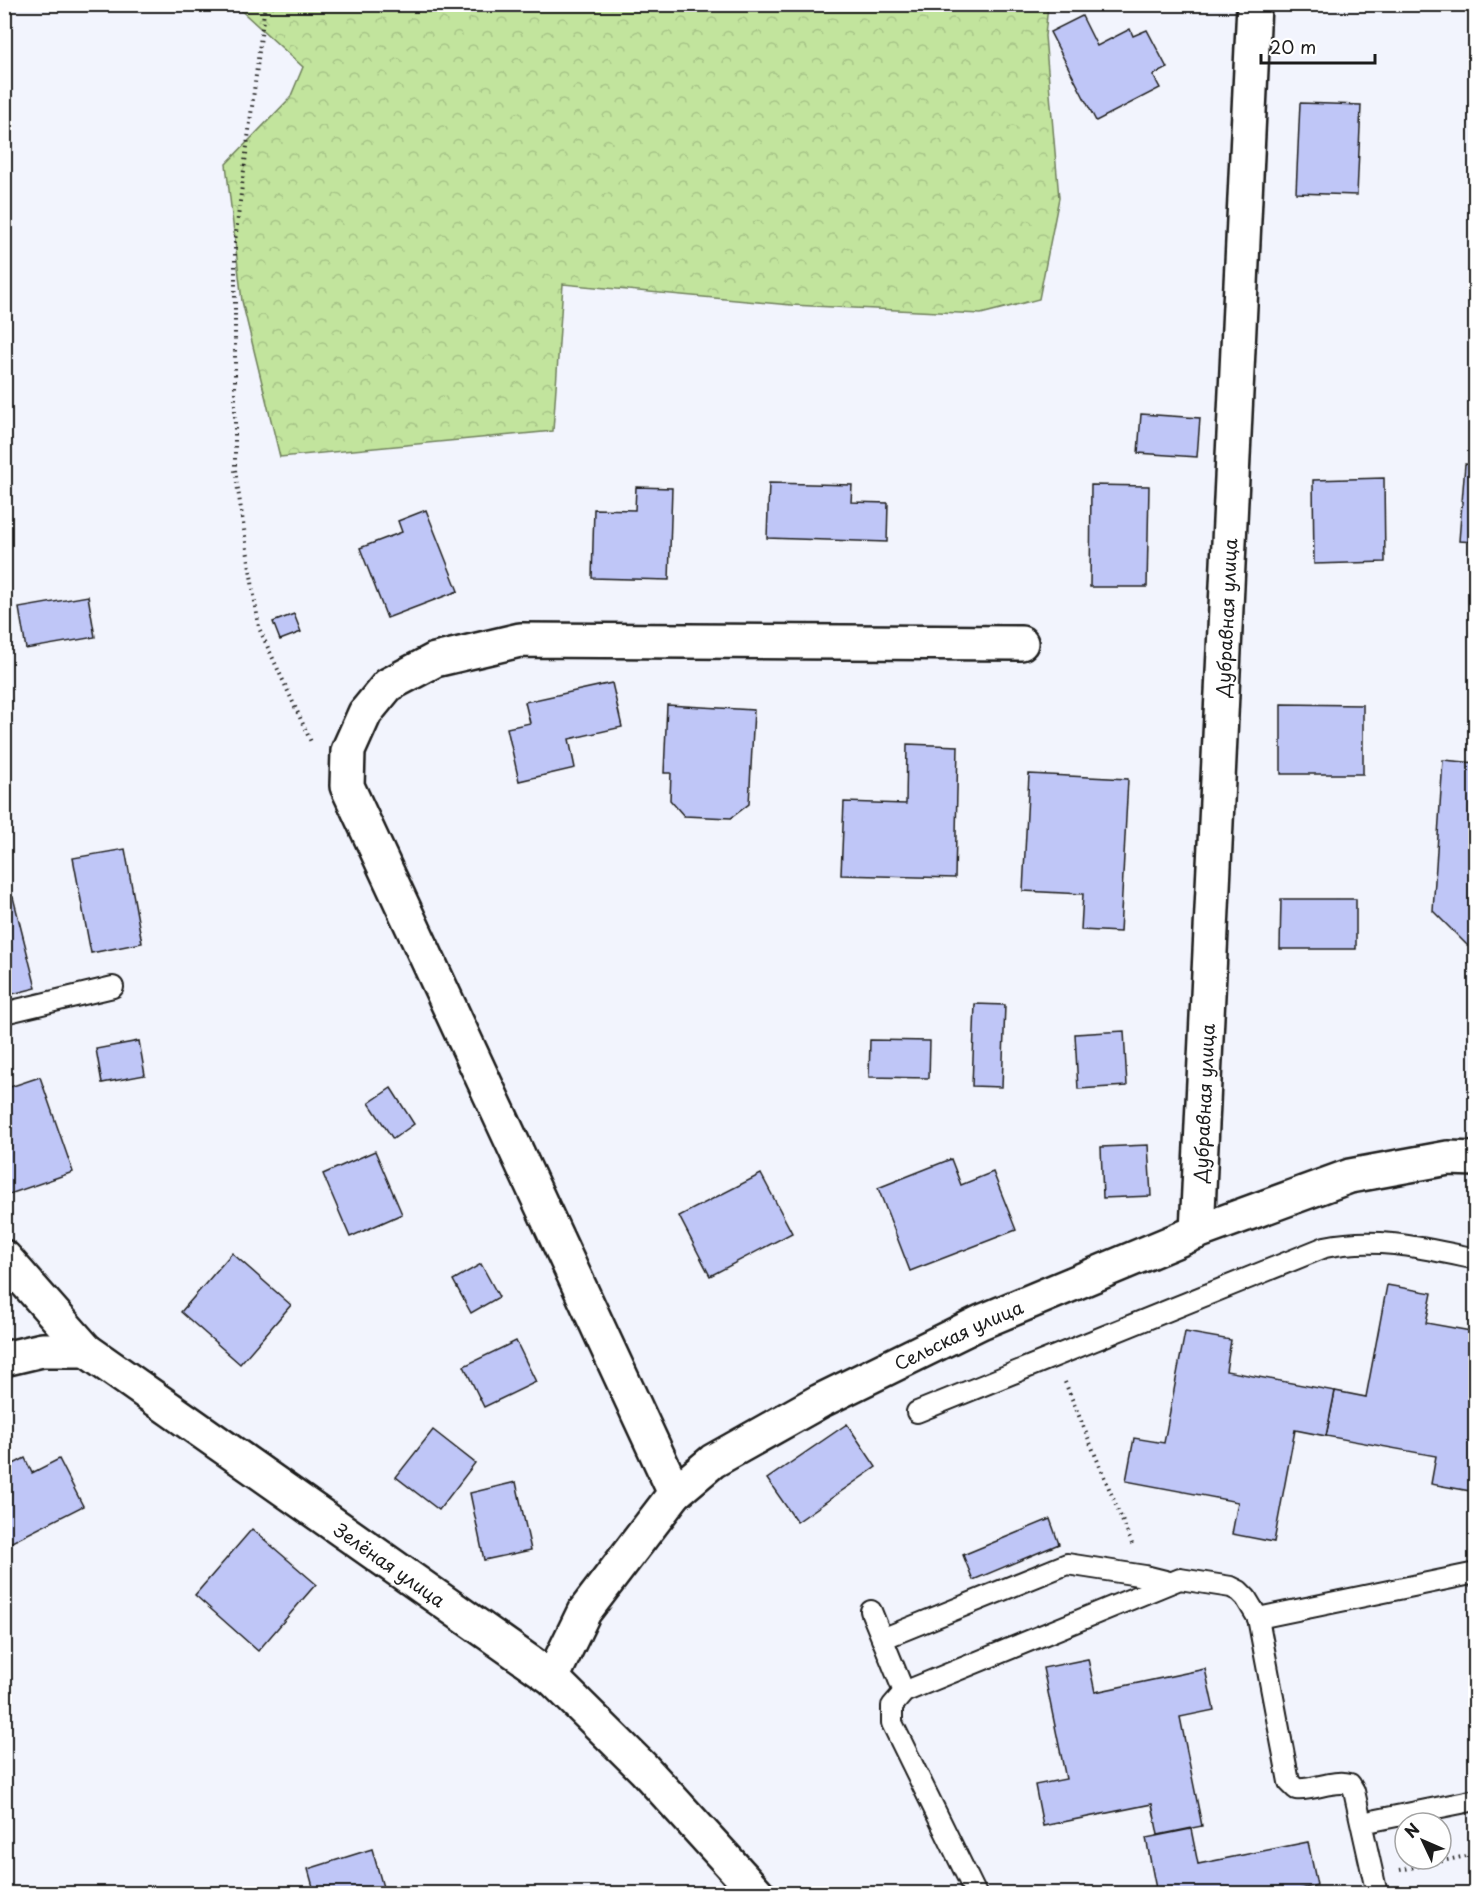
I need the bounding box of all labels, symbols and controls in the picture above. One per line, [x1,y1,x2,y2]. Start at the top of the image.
scale bar [1261,27,1375,65]
text: 20 m [1270,33,1316,60]
street label: Дубравная улица [1208,537,1243,699]
street label: Дубравная улица [1186,1022,1220,1184]
street label: Сельская улица [889,1292,1027,1376]
street label: Зелёная улица [329,1515,452,1613]
north arrow [1393,1811,1453,1871]
text: N [1398,1817,1425,1843]

